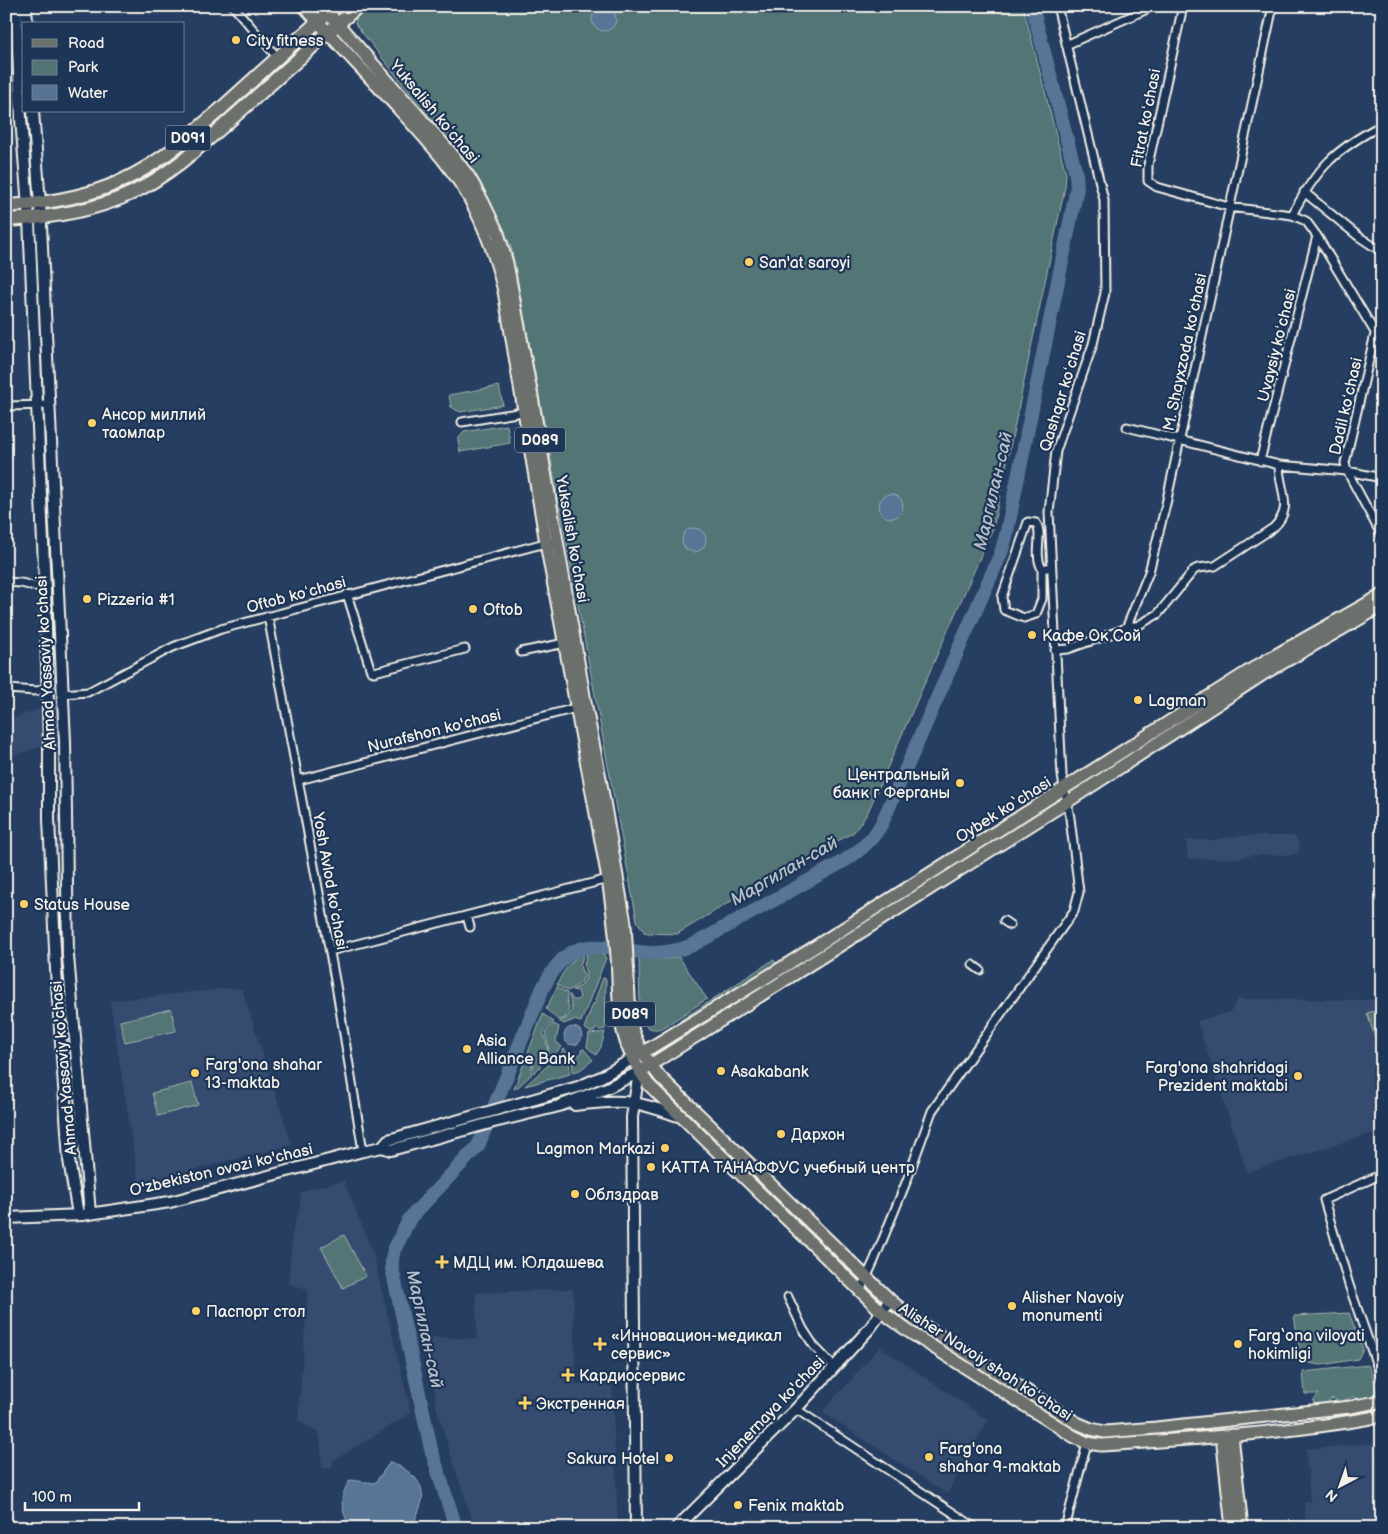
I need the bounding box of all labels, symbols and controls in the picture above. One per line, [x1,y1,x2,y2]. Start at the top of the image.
legend [22,22,185,112]
place label: City fitness [246,32,324,51]
text: Road [68,34,104,53]
marker: City fitness [230,34,242,46]
street label: Yuksalish koʻchasi [384,56,483,167]
text: Park [68,58,99,77]
street label: Fitrat koʻchasi [1128,67,1165,169]
text: Water [68,84,108,103]
road number: D091 [166,126,210,150]
place label: San'at saroyi [759,254,850,273]
marker: San'at saroyi [743,256,755,268]
street label: M. Shayxzoda koʻchasi [1159,272,1211,433]
street label: Uvaysiy koʻchasi [1254,287,1301,404]
street label: Qashqar koʻchasi [1036,329,1091,454]
street label: Dadil koʻchasi [1326,356,1367,457]
place label: Ансор миллий таомлар [101,406,206,443]
marker: Ансор миллий таомлар [86,417,98,429]
road number: D089 [515,428,565,452]
water label: Маргилан-сай [970,430,1017,552]
street label: Yuksalish koʻchasi [551,473,592,604]
street label: Oftob koʻchasi [245,573,348,618]
street label: Ahmad Yassaviy ko'chasi [32,575,61,751]
place label: Pizzeria #1 [97,591,175,610]
marker: Pizzeria #1 [81,593,93,605]
place label: Oftob [483,601,523,620]
marker: Oftob [467,603,479,615]
place label: Кафе Ок Сой [1042,627,1141,646]
marker: Кафе Ок Сой [1026,629,1038,641]
place label: Lagman [1148,692,1206,711]
marker: Lagman [1132,694,1144,706]
street label: Nurafshon ko'chasi [366,706,503,757]
place label: Центральный банк г Ферганы [833,766,950,803]
street label: Oybek ko‘chasi [952,773,1055,847]
marker: Центральный банк г Ферганы [954,777,966,789]
street label: Yosh Avlod koʻchasi [308,810,351,952]
water label: Маргилан-сай [727,832,842,911]
place label: Status House [34,896,131,915]
marker: Status House [18,898,30,910]
street label: Ahmad Yassaviy ko'chasi [47,980,82,1156]
road number: D089 [605,1002,655,1026]
place label: Asia Alliance Bank [477,1032,575,1069]
marker: Asia Alliance Bank [461,1043,473,1055]
place label: Farg'ona shahar 13-maktab [205,1056,322,1093]
place label: Farg'ona shahridagi Prezident maktabi [1145,1059,1288,1096]
place label: Asakabank [731,1063,809,1082]
marker: Asakabank [715,1065,727,1077]
marker: Farg'ona shahar 13-maktab [189,1067,201,1079]
marker: Farg'ona shahridagi Prezident maktabi [1292,1070,1304,1082]
place label: Дархон [791,1126,845,1145]
marker: Дархон [775,1128,787,1140]
street label: O'zbekiston ovozi ko'chasi [128,1140,315,1201]
place label: Lagmon Markazi [536,1140,655,1159]
marker: Lagmon Markazi [659,1142,671,1154]
place label: КАТТА ТАНАФФУС учебный центр [661,1159,915,1178]
marker: КАТТА ТАНАФФУС учебный центр [645,1161,657,1173]
place label: Облздрав [585,1186,659,1205]
marker: Облздрав [569,1188,581,1200]
place label: МДЦ им. Юлдашева [453,1254,605,1273]
marker: МДЦ им. Юлдашева [435,1255,449,1269]
water label: Маргилан-сай [402,1268,447,1390]
place label: Alisher Navoiy monumenti [1022,1289,1125,1326]
street label: Alisher Navoiy shoh koʻchasi [895,1299,1075,1425]
marker: Alisher Navoiy monumenti [1006,1300,1018,1312]
place label: Паспорт стол [206,1303,306,1322]
marker: Паспорт стол [190,1305,202,1317]
place label: «Инновацион-медикал сервис» [611,1327,782,1364]
place label: Farg‘ona viloyati hokimligi [1248,1327,1365,1364]
marker: «Инновацион-медикал сервис» [593,1337,607,1351]
marker: Farg‘ona viloyati hokimligi [1232,1338,1244,1350]
street label: Injenernaya ko'chasi [713,1352,829,1472]
place label: Кардиосервис [579,1367,685,1386]
marker: Кардиосервис [561,1368,575,1382]
place label: Экстренная [536,1395,625,1414]
marker: Экстренная [518,1396,532,1410]
place label: Farg'ona shahar 9-maktab [939,1440,1061,1477]
place label: Sakura Hotel [567,1450,659,1469]
marker: Farg'ona shahar 9-maktab [923,1451,935,1463]
marker: Sakura Hotel [663,1452,675,1464]
north arrow [1316,1462,1366,1512]
scale bar [25,1479,139,1511]
text: N [1322,1486,1341,1505]
text: 100 m [32,1488,72,1507]
place label: Fenix maktab [748,1497,844,1516]
marker: Fenix maktab [732,1499,744,1511]

